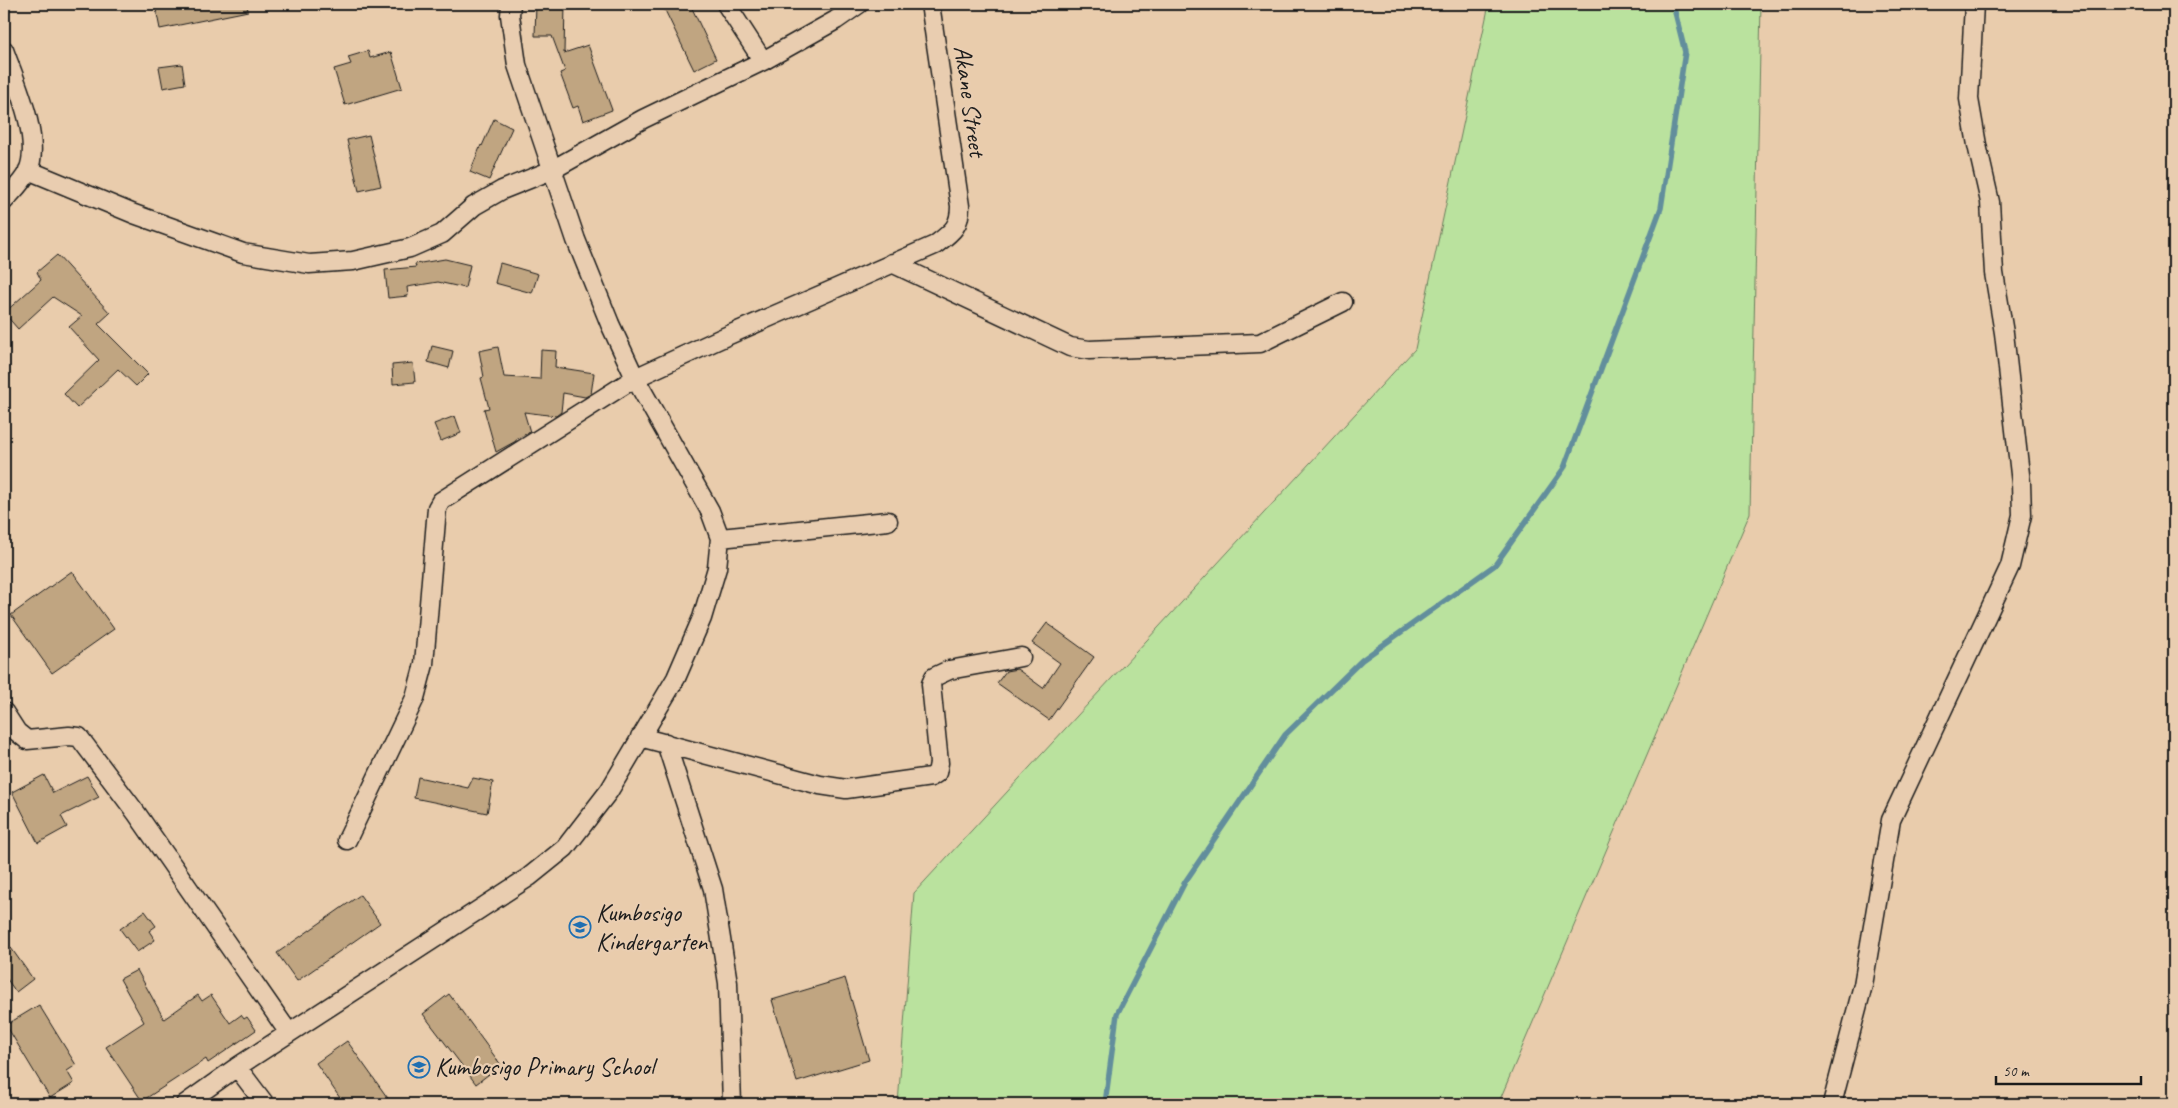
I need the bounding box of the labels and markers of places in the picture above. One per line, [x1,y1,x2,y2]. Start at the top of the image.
place label: Kumbosigo Kindergarten [596,897,708,958]
school or university icon: Kumbosigo Kindergarten [568,915,592,939]
place label: Kumbosigo Primary School [435,1051,659,1083]
school or university icon: Kumbosigo Primary School [407,1055,431,1079]

